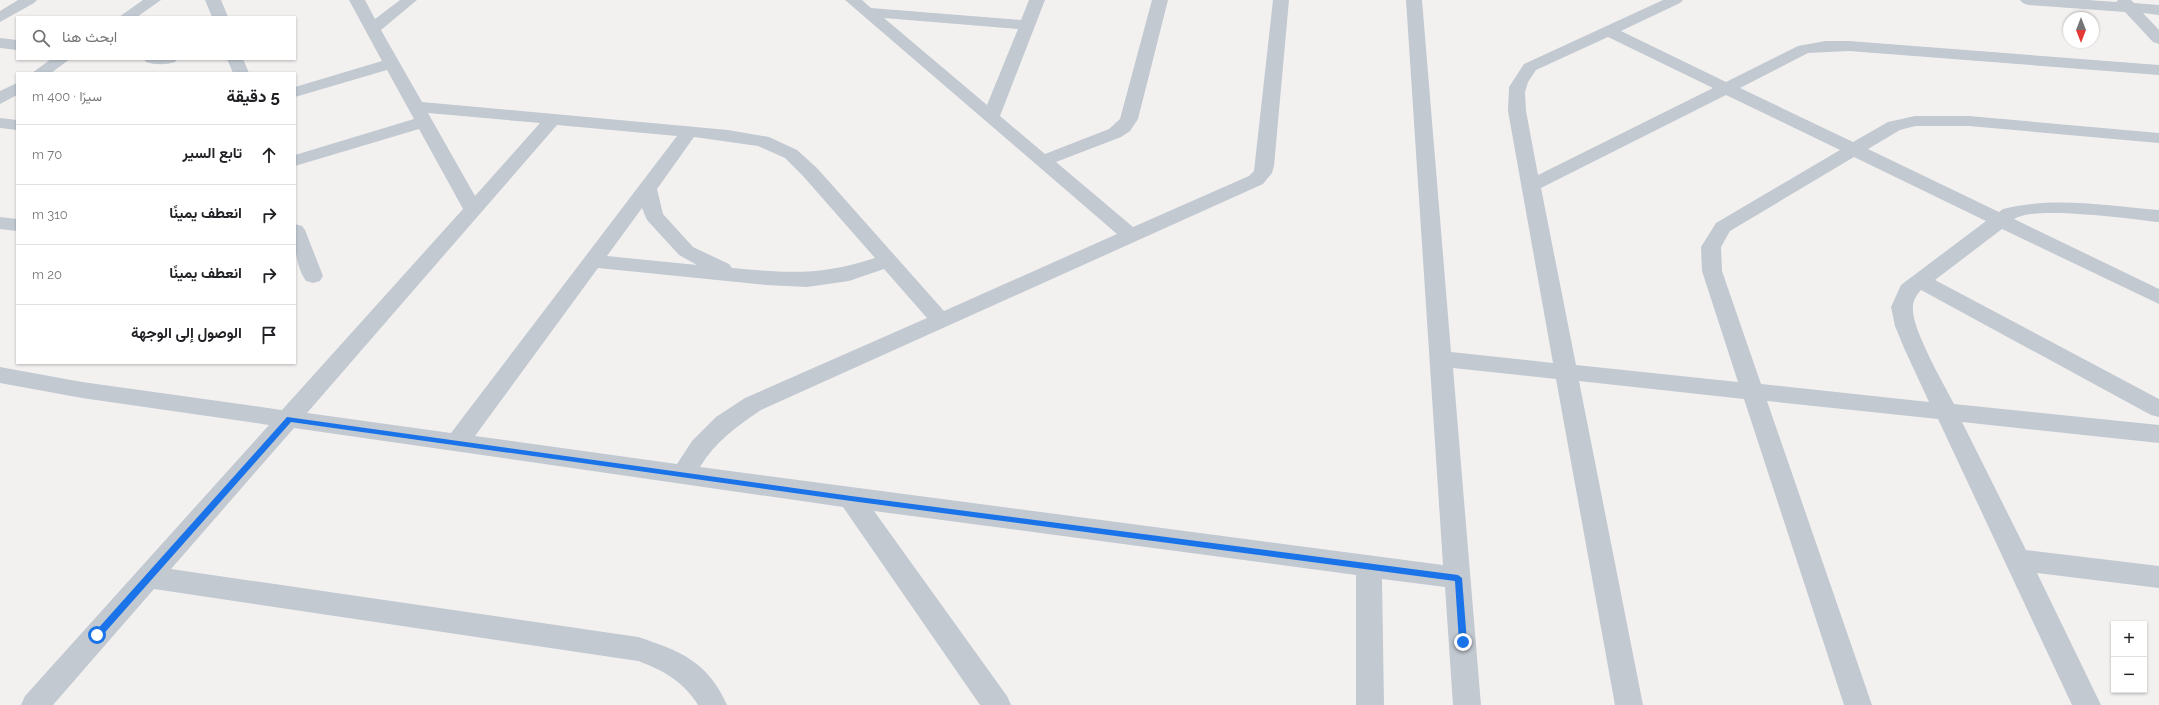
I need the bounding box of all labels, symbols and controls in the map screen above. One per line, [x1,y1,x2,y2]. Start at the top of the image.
north arrow [2063,12,2099,48]
search box [16,16,296,60]
icon: search [30,27,52,49]
text: ابحث هنا [62,28,117,46]
text: 5 دقيقة [226,86,280,106]
text: سيرًا · 400 m [32,89,102,104]
text: تابع السير [182,144,242,162]
icon: ahead [258,144,280,166]
text: 70 m [32,147,62,162]
text: انعطف يمينًا [169,204,242,222]
icon: right [258,204,280,226]
text: 310 m [32,207,68,222]
text: انعطف يمينًا [169,264,242,282]
icon: right [258,264,280,286]
text: 20 m [32,267,62,282]
text: الوصول إلى الوجهة [131,324,242,342]
icon: arrive [258,324,280,346]
map controls [2111,621,2147,693]
button: + [2111,621,2147,657]
route start [88,626,106,644]
route end [1454,633,1472,651]
button: − [2111,657,2147,693]

